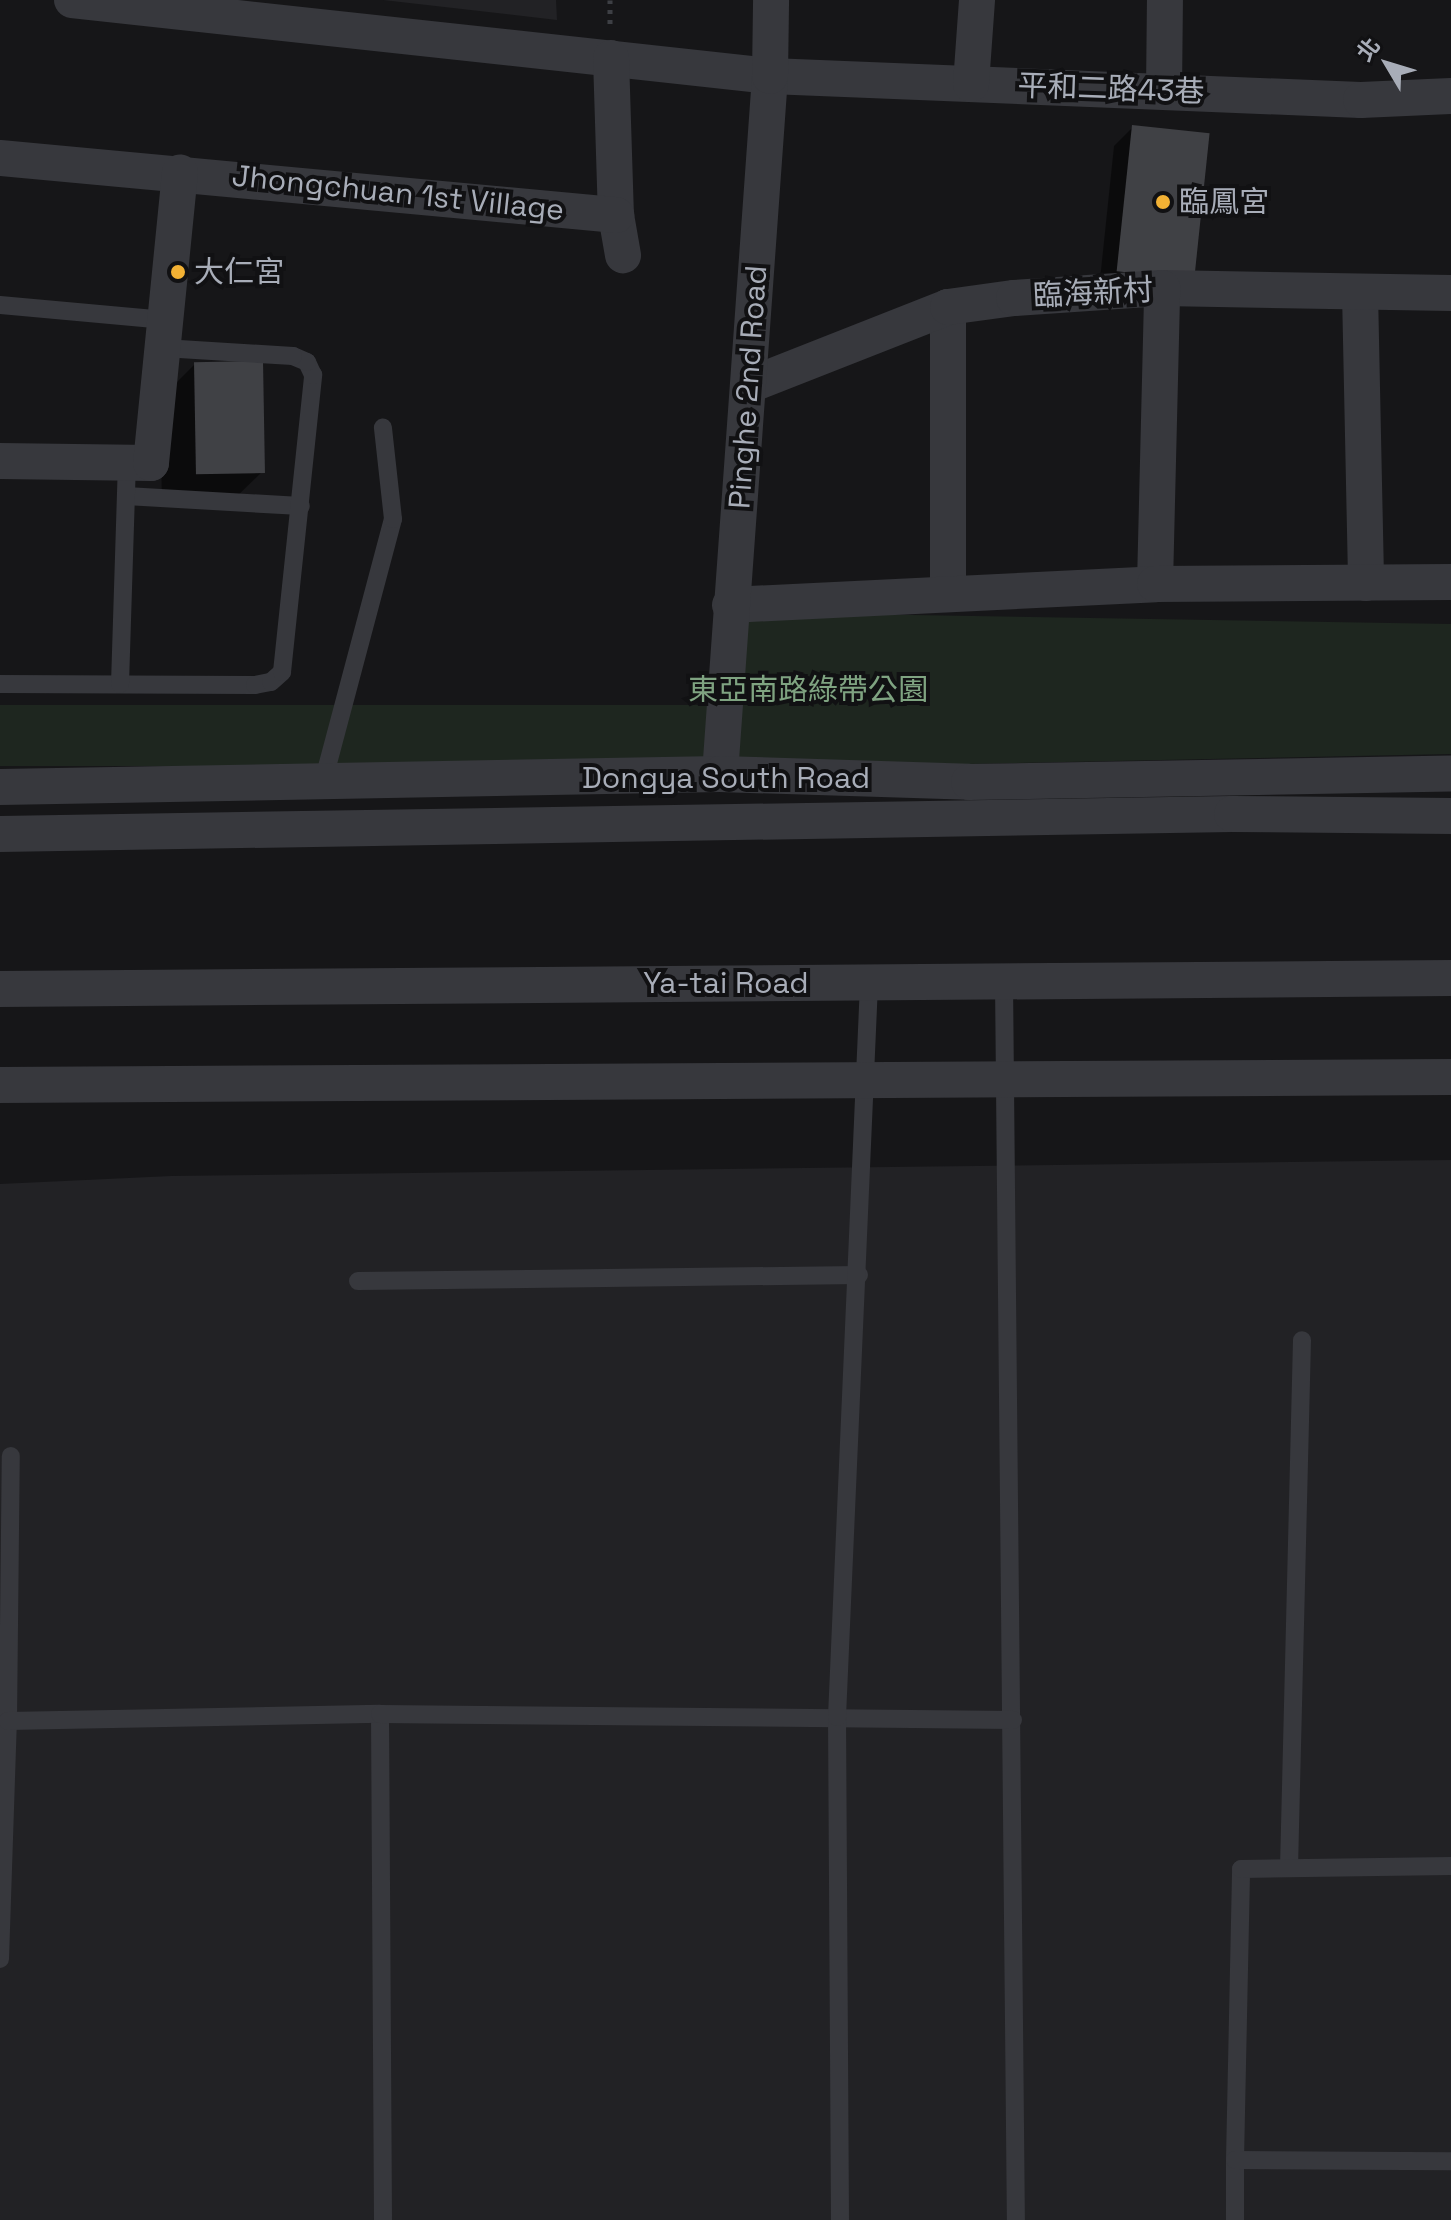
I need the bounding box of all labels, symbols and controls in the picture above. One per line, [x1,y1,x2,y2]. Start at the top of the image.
north arrow [1347,24,1427,104]
text: 北 [1350,32,1386,67]
street label: 平和二路43巷 [1017,68,1205,110]
street label: Jhongchuan 1st Village [230,158,566,228]
place label: 臨鳳宮 [1179,184,1269,220]
marker: 臨鳳宮 [1154,193,1172,211]
place label: 大仁宮 [194,254,284,290]
marker: 大仁宮 [169,263,187,281]
street label: Pinghe 2nd Road [722,264,774,510]
street label: 臨海新村 [1032,272,1154,314]
park label: 東亞南路綠帶公園 [688,672,928,708]
street label: Dongya South Road [582,760,870,796]
street label: Ya-tai Road [643,965,809,1001]

